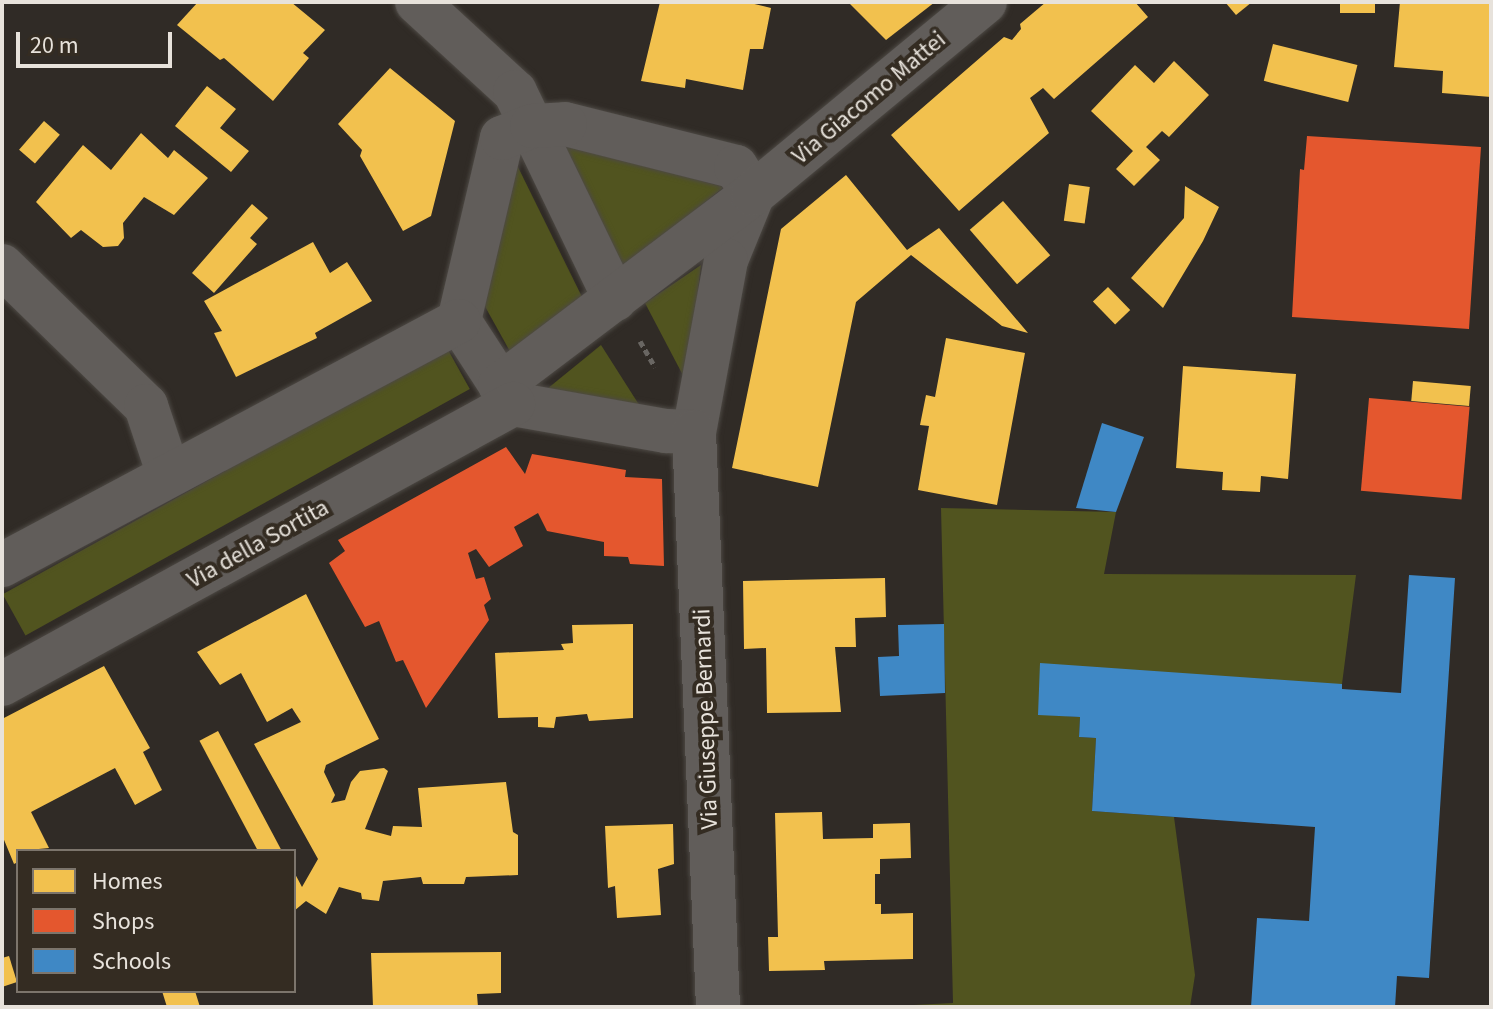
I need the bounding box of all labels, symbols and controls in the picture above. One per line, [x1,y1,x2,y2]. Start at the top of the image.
scale bar [20,16,176,66]
street label: Via Giacomo Mattei [786,25,952,171]
text: 20 m [30,28,79,63]
street label: Via della Sortita [182,493,334,595]
street label: Via Giuseppe Bernardi [688,608,724,830]
legend [16,849,296,993]
text: Homes [92,864,163,899]
text: Shops [92,904,154,939]
text: Schools [92,944,171,979]

